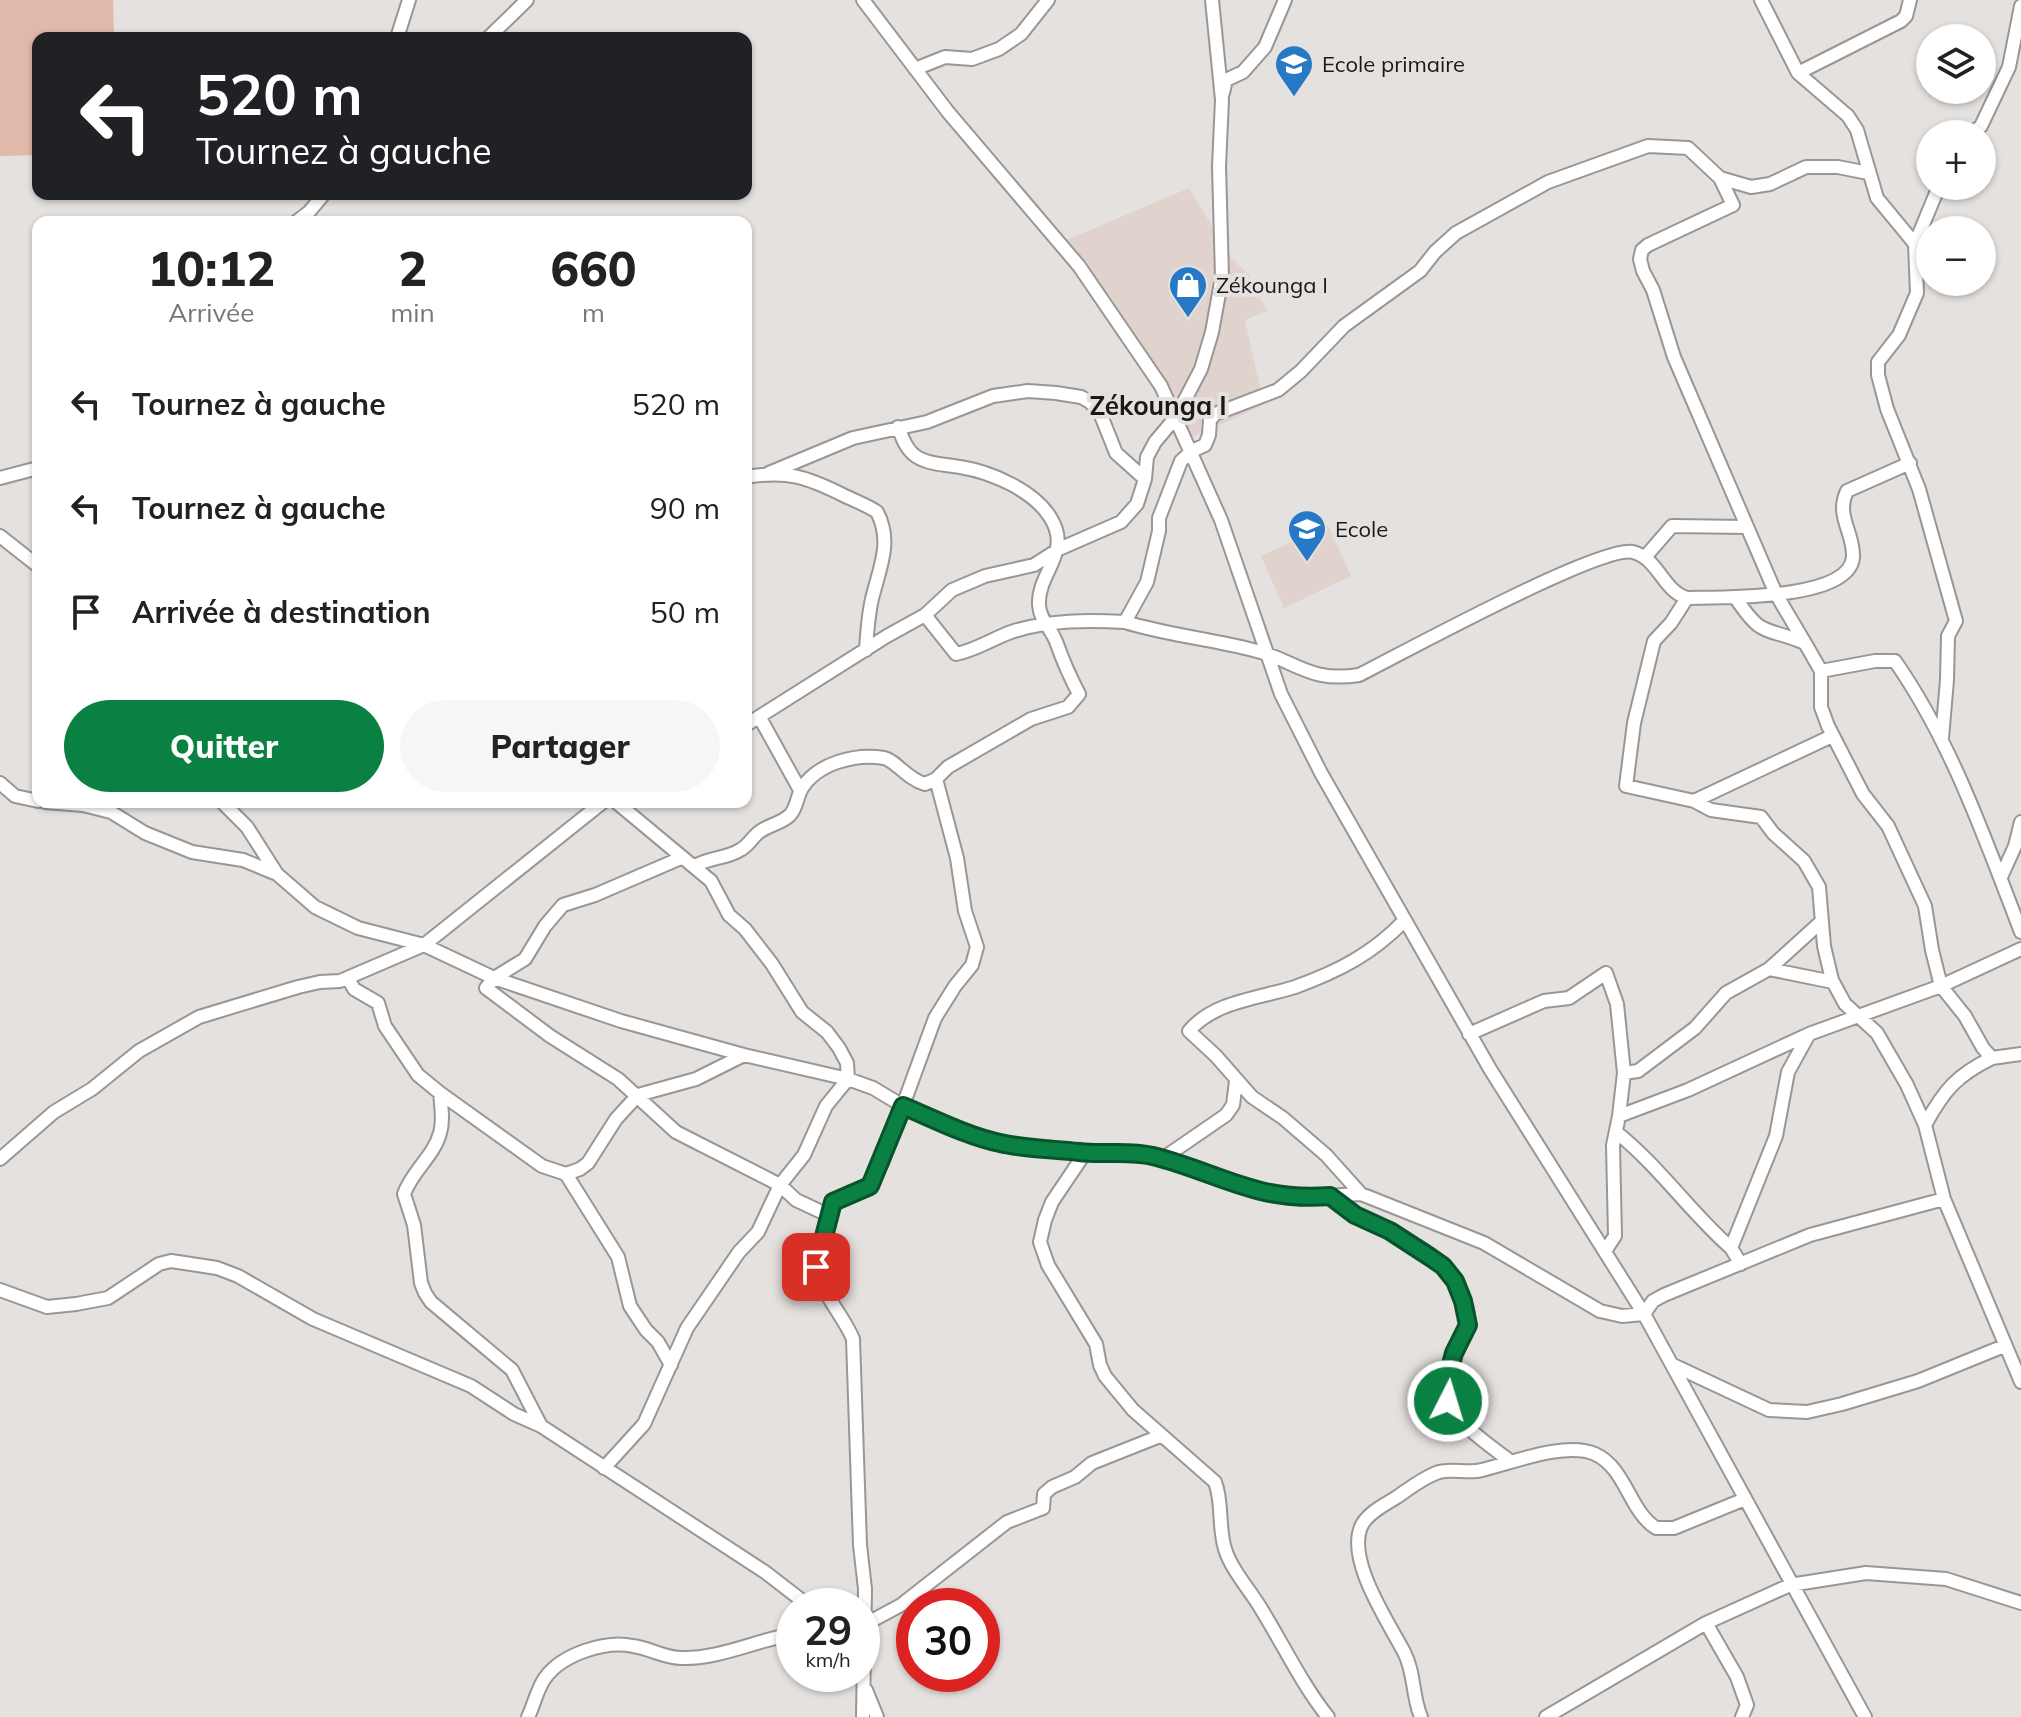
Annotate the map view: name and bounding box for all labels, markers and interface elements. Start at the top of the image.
map controls [1916,24,1996,296]
button: layers [1916,24,1996,104]
school or university icon: Ecole primaire [1273,43,1315,98]
place label: Ecole primaire [1322,50,1465,78]
text: 520 m [196,59,363,129]
icon: left [64,64,168,168]
button: + [1916,120,1996,200]
text: Tournez à gauche [196,128,492,173]
button: − [1916,216,1996,296]
text: 10:12 [147,238,275,298]
text: 2 [398,238,427,298]
text: 660 [550,238,637,298]
shop icon: Zékounga I [1167,264,1209,319]
place label: Zékounga I [1216,271,1328,299]
text: Arrivée [168,296,254,329]
text: min [391,296,435,329]
text: m [582,296,605,329]
icon: left [64,382,108,426]
text: Tournez à gauche [132,385,386,423]
text: 520 m [632,385,720,423]
district label: Zékounga I [1089,389,1227,422]
icon: left [64,486,108,530]
text: Tournez à gauche [132,489,386,527]
text: 90 m [650,489,720,527]
school or university icon: Ecole [1286,508,1328,563]
place label: Ecole [1335,515,1388,543]
icon: arrive [64,590,108,634]
text: Arrivée à destination [132,593,431,631]
text: 50 m [650,593,720,631]
button: Quitter [64,700,384,792]
button: Partager [400,700,720,792]
pin [782,1233,850,1301]
icon: arrive [794,1245,838,1289]
position arrow [1406,1359,1490,1443]
speed limit sign: 30 [896,1588,1000,1692]
text: 29 [804,1605,852,1655]
text: km/h [805,1647,851,1672]

